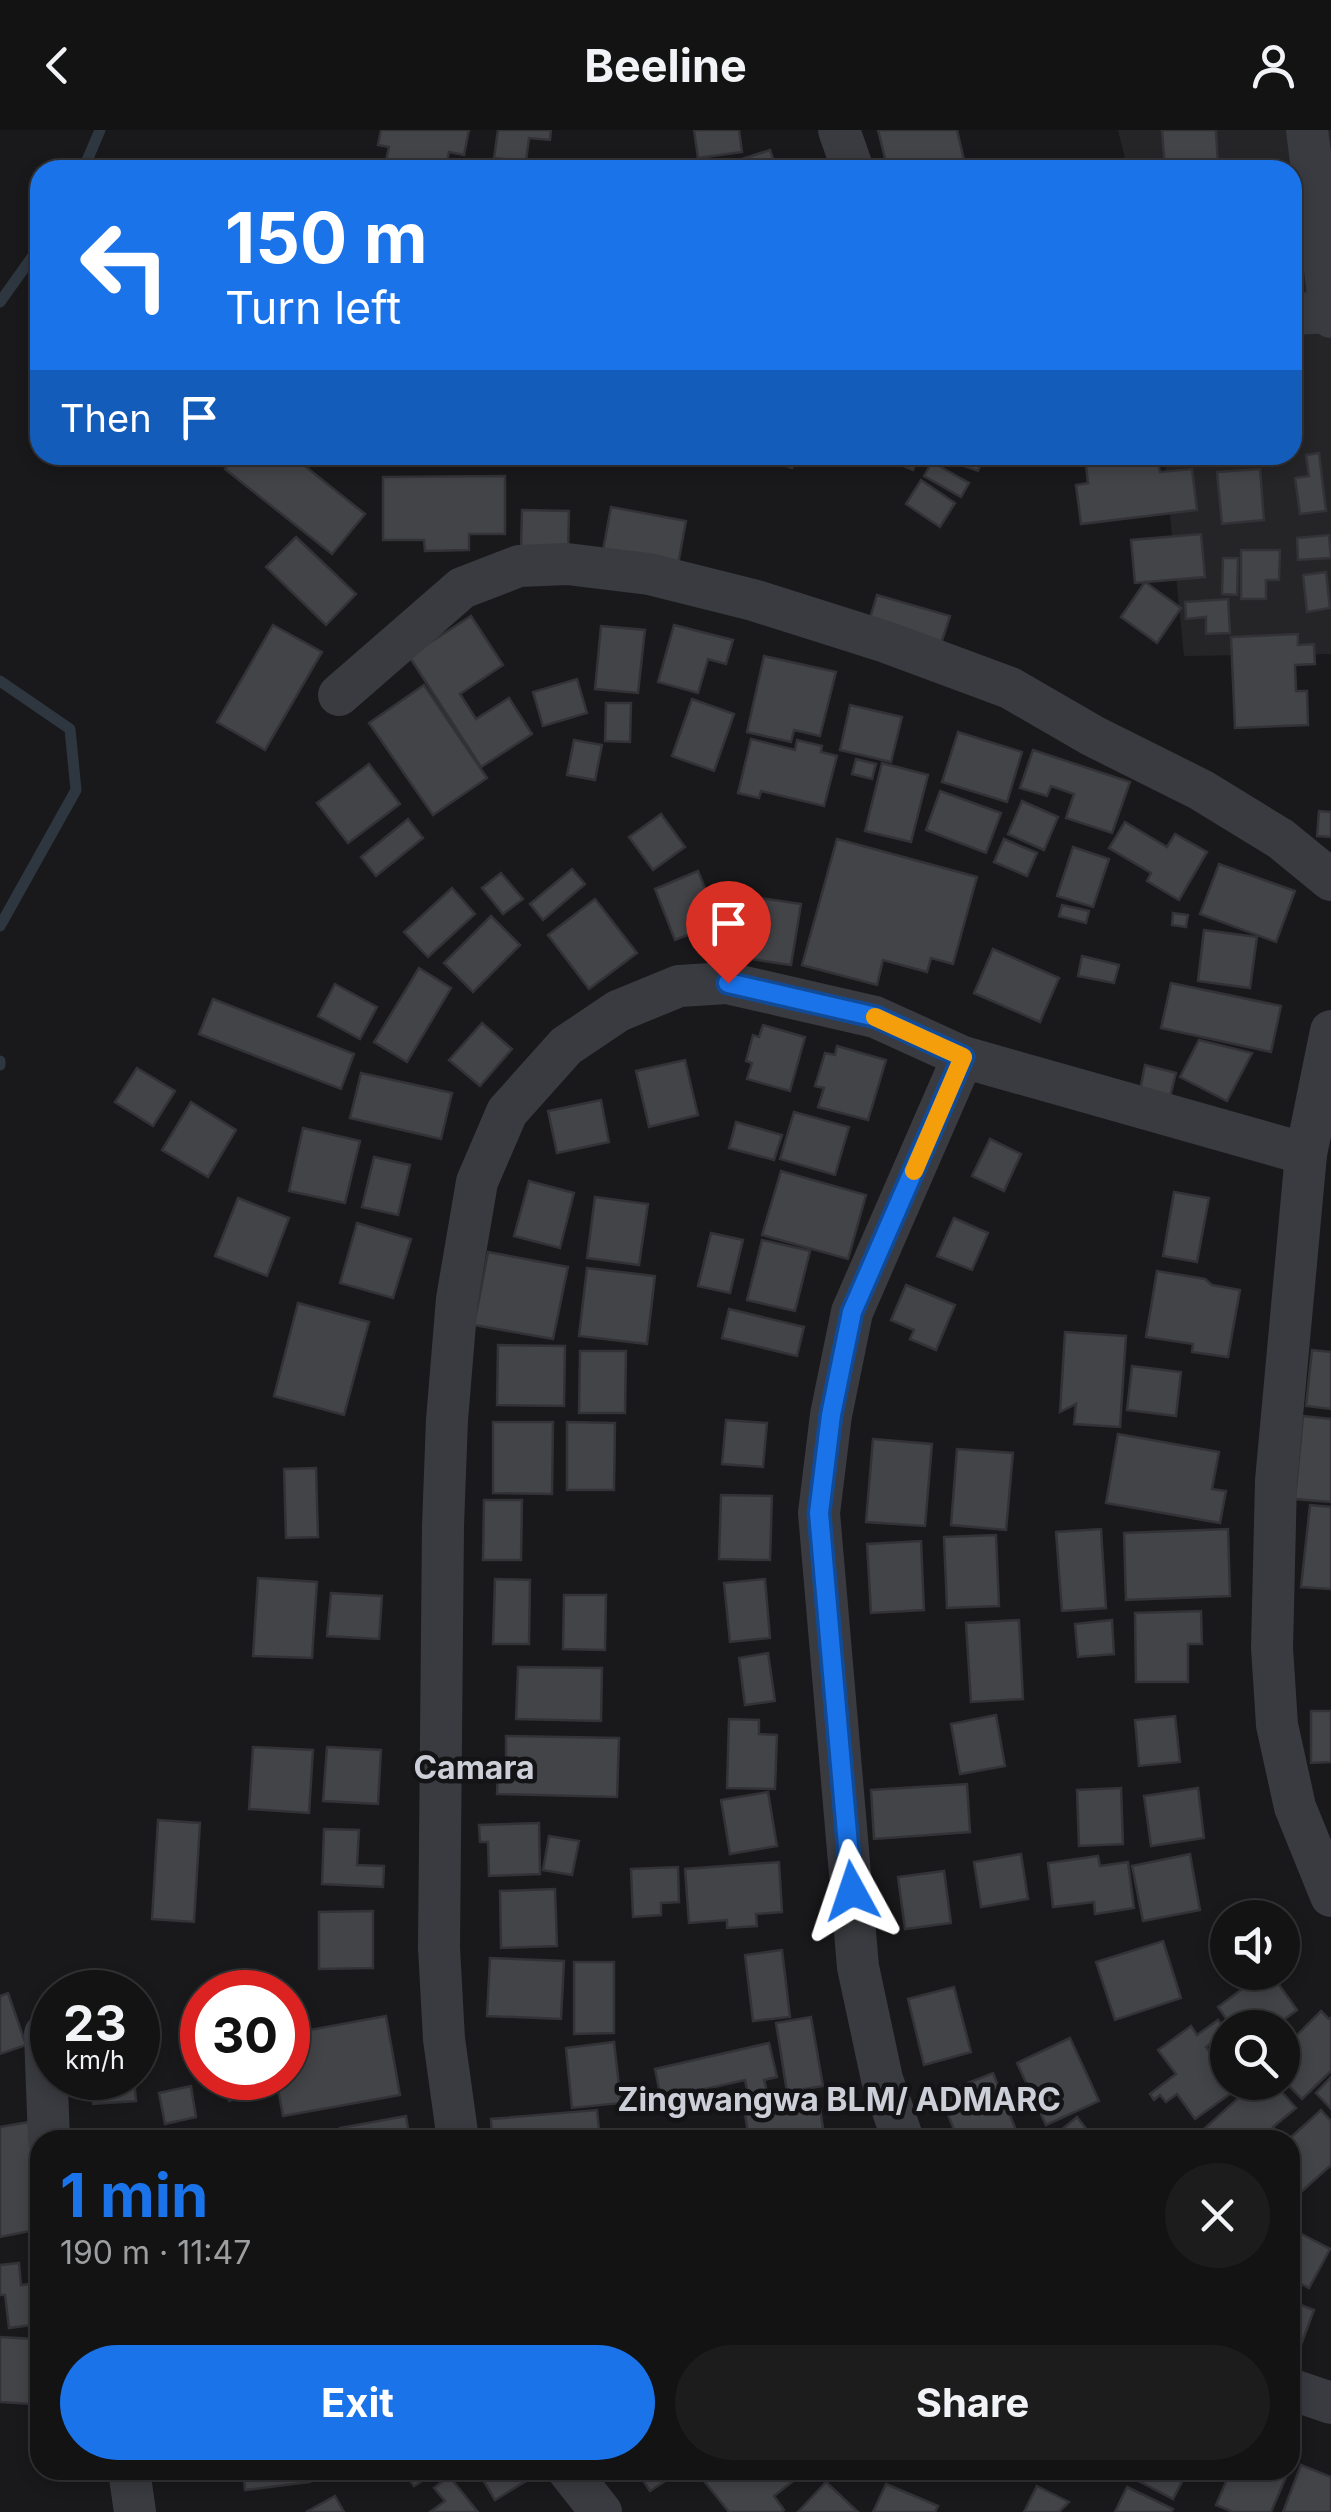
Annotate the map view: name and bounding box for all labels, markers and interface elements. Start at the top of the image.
icon: back [30,38,85,93]
text: Beeline [584,38,747,93]
icon: person [1246,38,1301,93]
text: 150 m [225,195,428,280]
icon: left [60,200,190,330]
text: Turn left [225,280,401,335]
icon: arrive [172,390,227,445]
text: Then [60,395,152,441]
pin [686,881,771,984]
icon: arrive [701,896,756,951]
district label: Camara [413,1748,535,1787]
position arrow [800,1839,904,1943]
map controls [1210,1900,1300,2100]
button: sound [1210,1900,1300,1990]
speed limit sign: 30 [180,1970,310,2100]
text: 23 [63,1993,127,2053]
button: search [1210,2010,1300,2100]
text: km/h [65,2045,125,2075]
district label: Zingwangwa BLM/ ADMARC [617,2080,1061,2119]
text: 1 min [60,2159,208,2231]
button: close [1165,2163,1270,2268]
text: 190 m · 11:47 [60,2233,251,2272]
button: Exit [60,2345,655,2460]
button: Share [675,2345,1270,2460]

